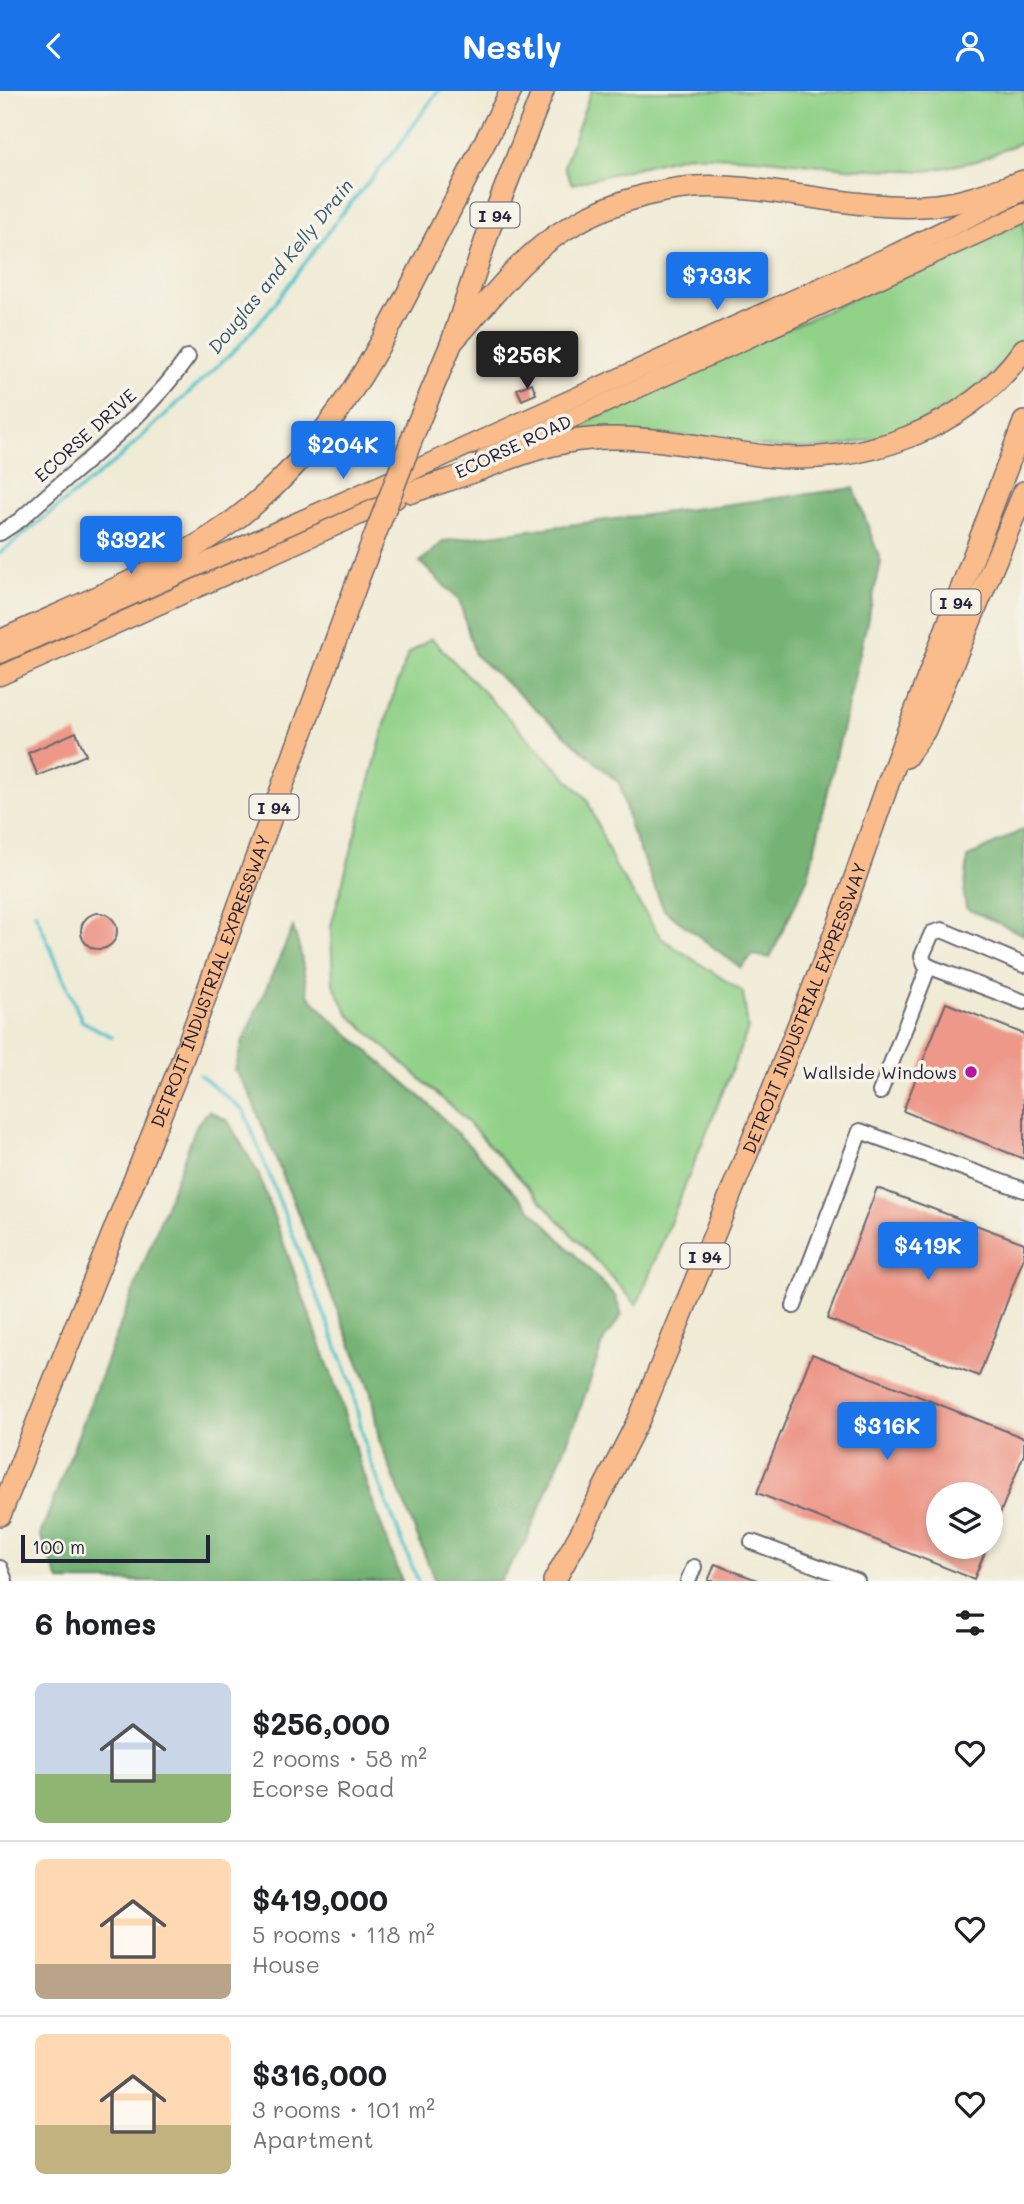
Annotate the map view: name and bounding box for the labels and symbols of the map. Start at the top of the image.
water label: Douglas and Kelly Drain [202,174,358,358]
road number: I 94 [470,203,520,227]
pin: $733K [668,253,766,312]
pin: $256K [478,331,576,391]
street label: ECORSE DRIVE [29,383,141,487]
street label: ECORSE ROAD [451,409,575,483]
pin: $204K [294,421,392,481]
pin: $392K [82,517,180,576]
road number: I 94 [932,589,981,615]
road number: I 94 [250,795,298,820]
street label: DETROIT INDUSTRIAL EXPRESSWAY [145,831,276,1131]
street label: DETROIT INDUSTRIAL EXPRESSWAY [736,859,871,1157]
place label: Wallside Windows [802,1060,957,1084]
marker: Wallside Windows [963,1064,979,1080]
pin: $419K [879,1223,977,1282]
road number: I 94 [680,1243,730,1268]
pin: $316K [838,1403,936,1462]
scale bar [21,1532,210,1564]

